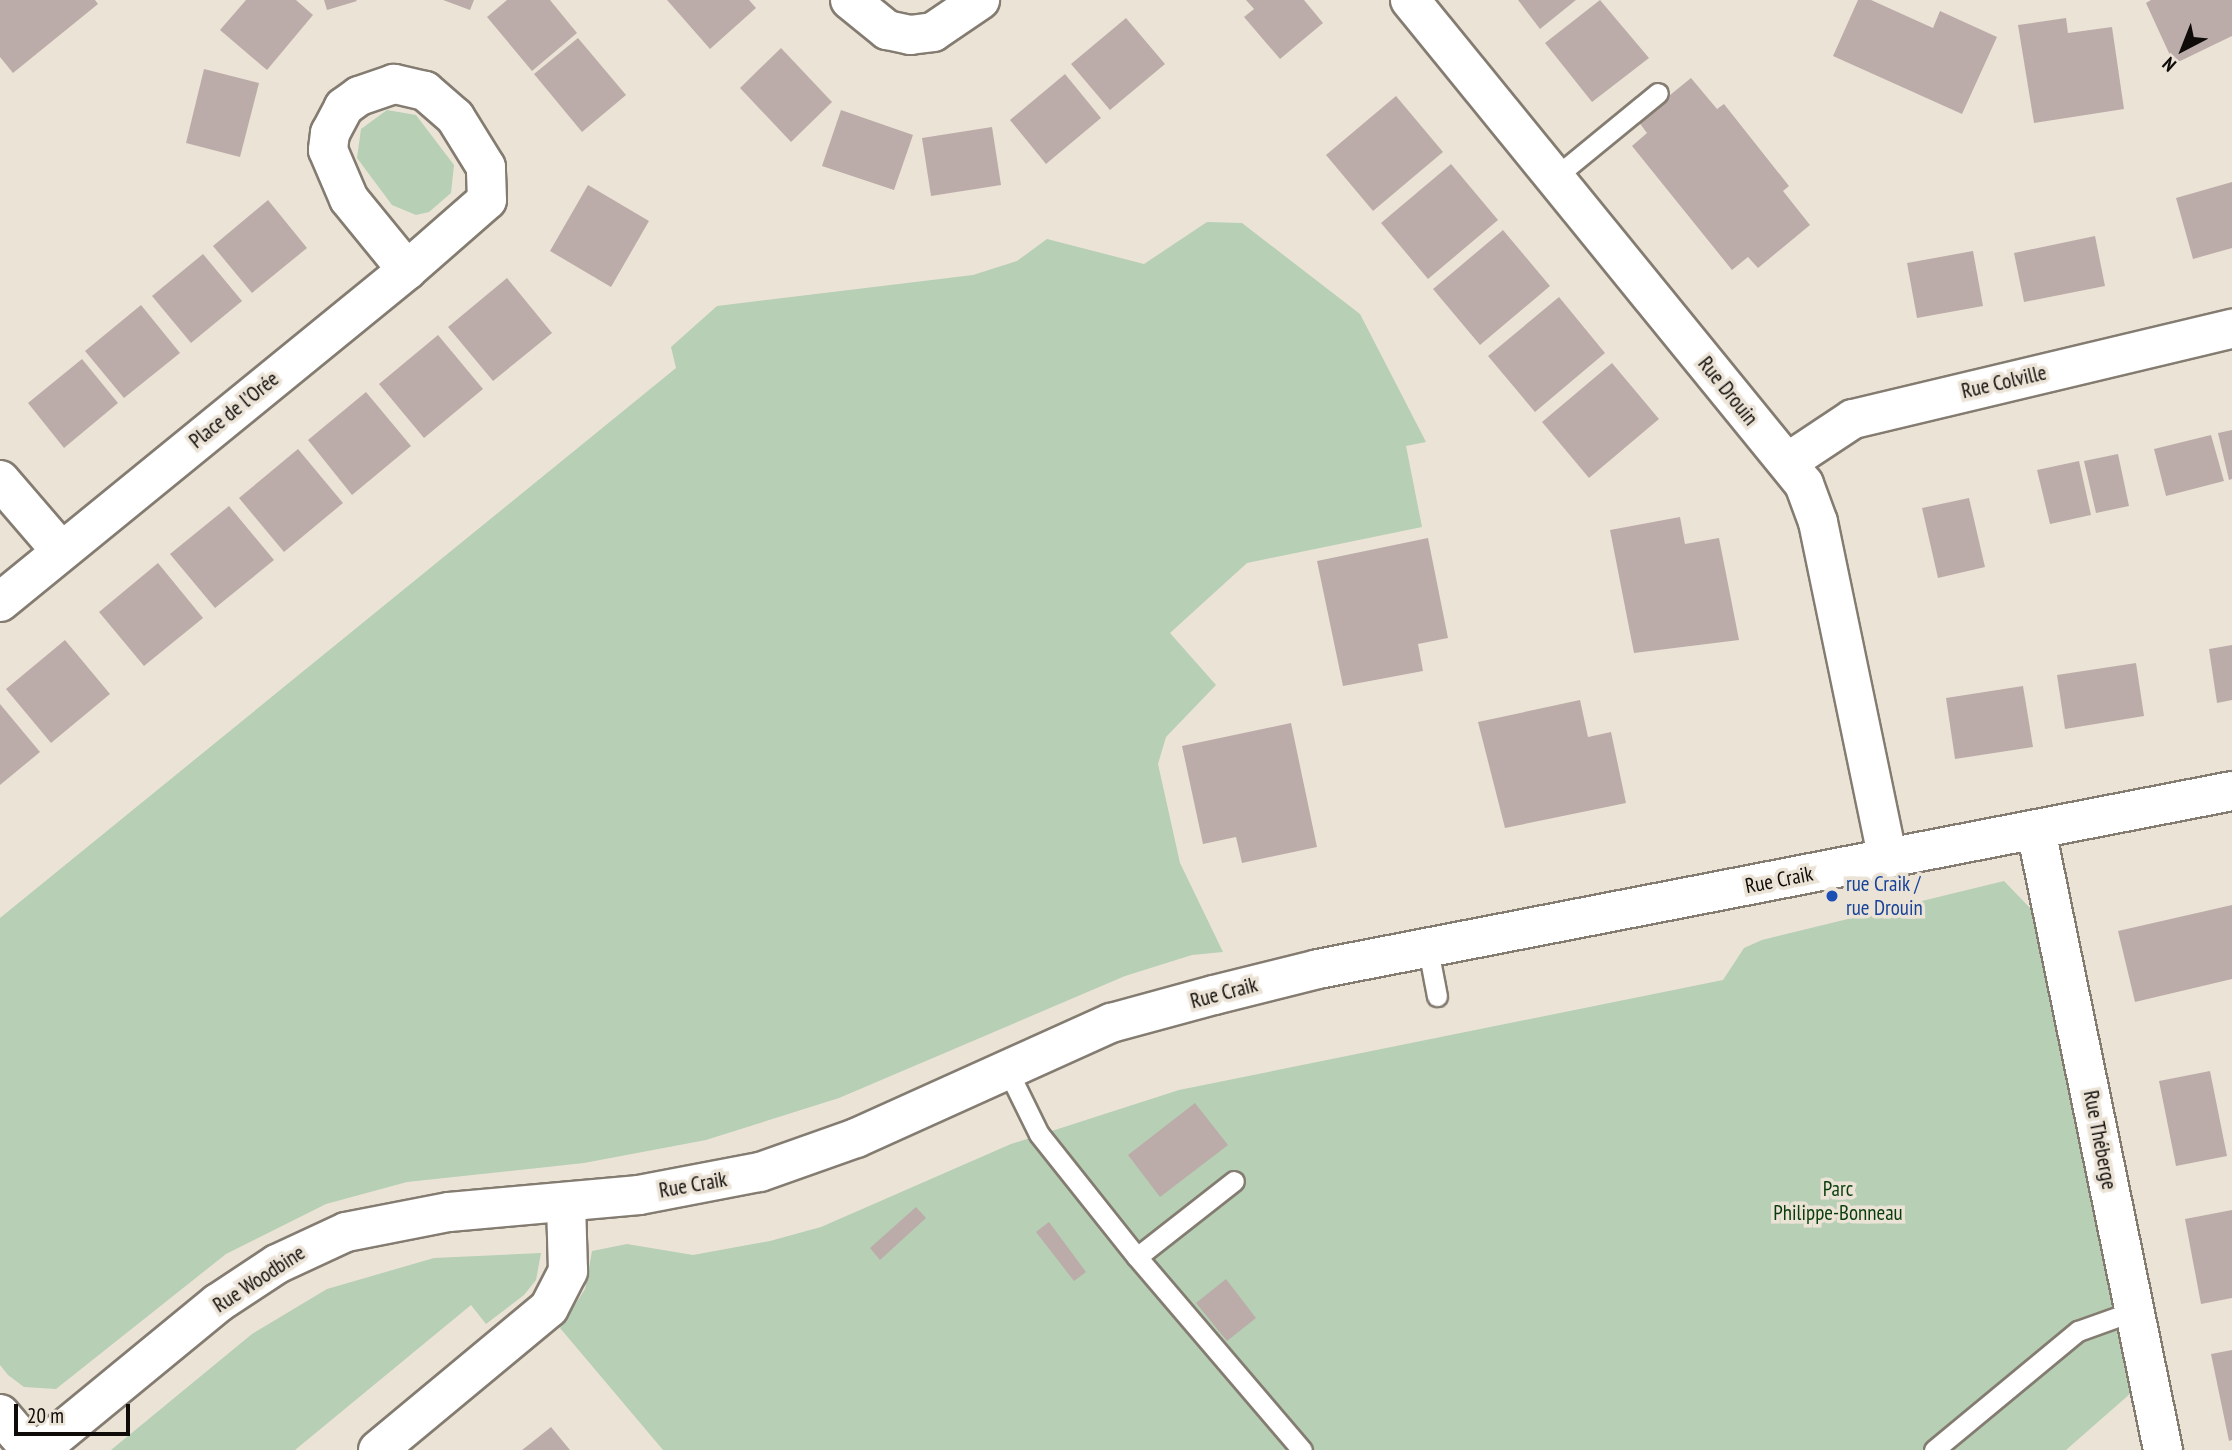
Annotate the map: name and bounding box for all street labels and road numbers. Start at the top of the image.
street label: Rue Drouin [1693,352,1763,430]
street label: Rue Colville [1959,360,2049,404]
street label: Place de l'Orée [184,366,284,454]
street label: Rue Craik [1743,861,1815,899]
street label: Rue Craik [1188,972,1260,1014]
street label: Rue Théberge [2078,1088,2122,1192]
street label: Rue Craik [657,1167,729,1203]
street label: Rue Woodbine [208,1240,310,1318]

